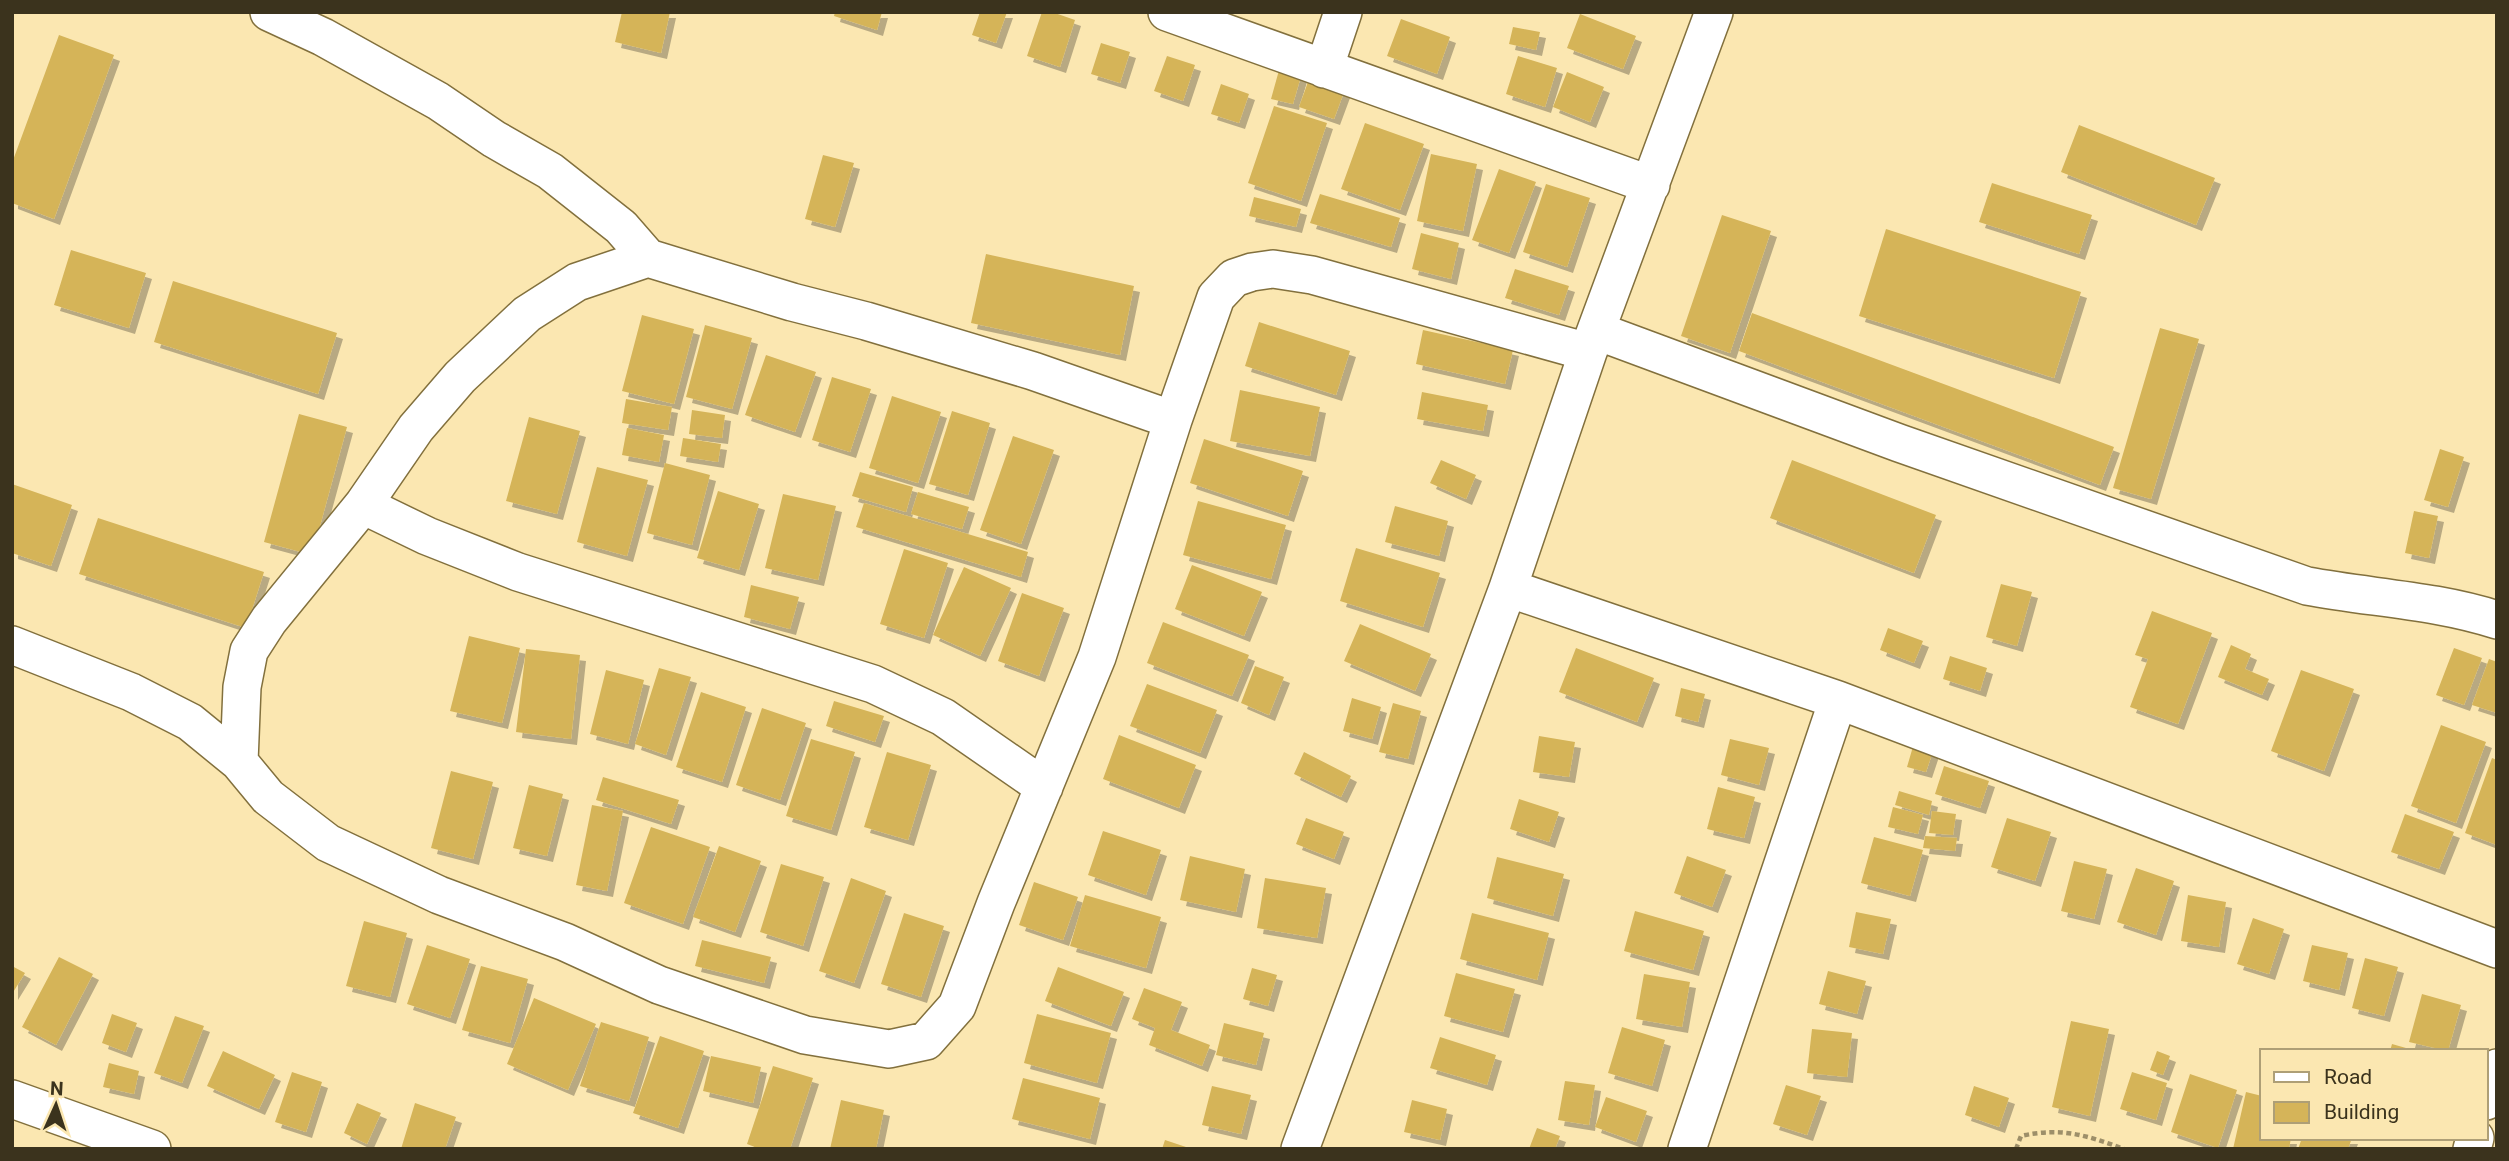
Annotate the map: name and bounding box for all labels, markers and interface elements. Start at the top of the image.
legend [2260,1049,2488,1140]
text: Road [2324,1065,2372,1089]
north arrow [21,1070,91,1140]
text: N [50,1077,64,1100]
text: Building [2324,1100,2399,1124]

